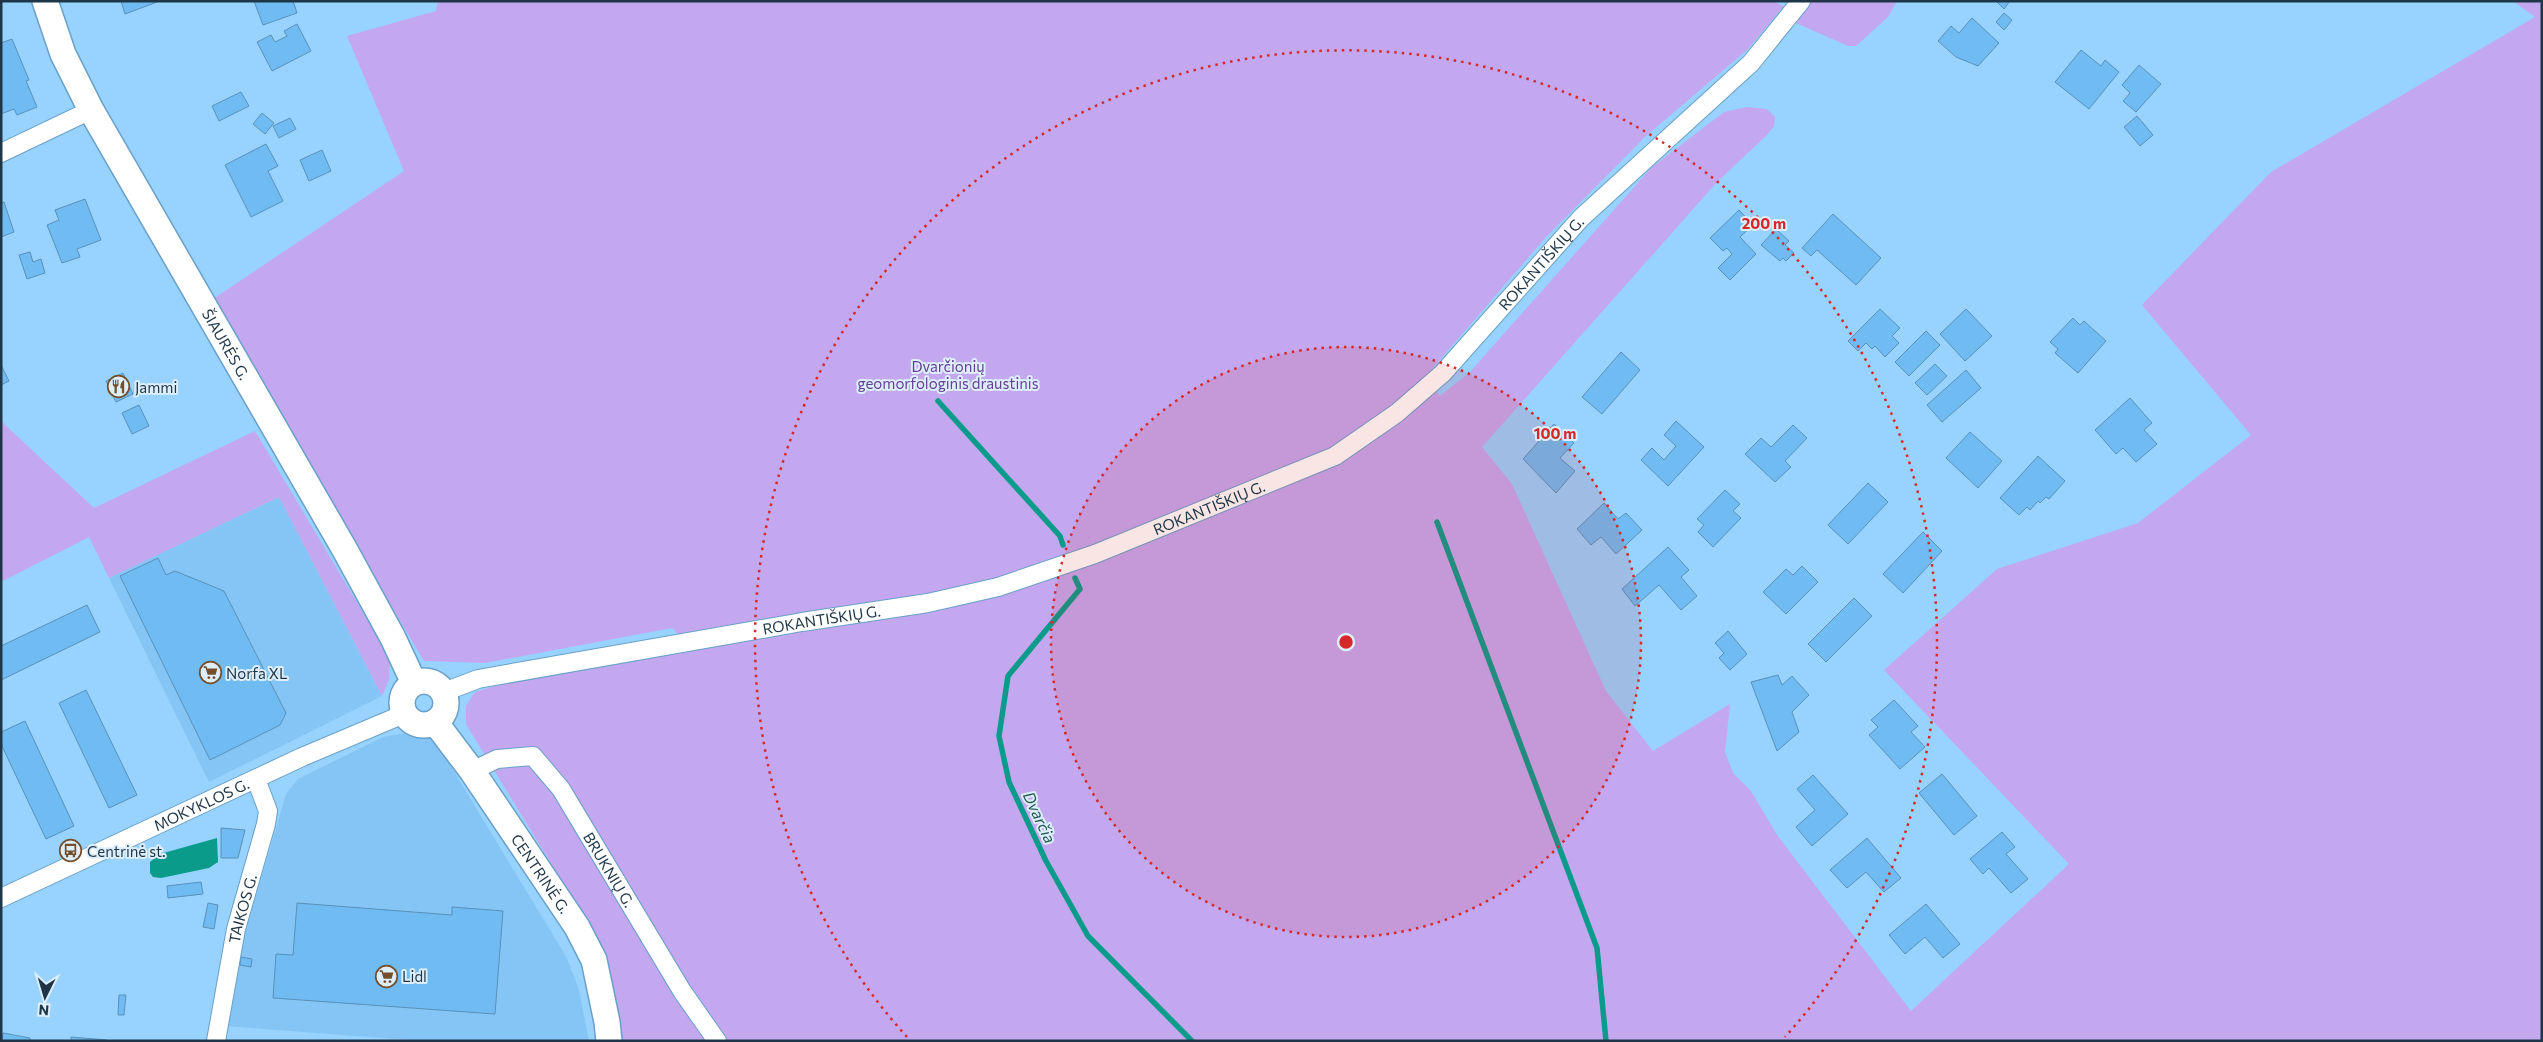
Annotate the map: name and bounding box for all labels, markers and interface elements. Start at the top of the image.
street label: ROKANTIŠKIŲ G. [1495,213,1587,313]
text: 200 m [1742,214,1786,232]
street label: ŠIAURĖS G. [199,305,254,383]
park label: Dvarčionių geomorfologinis draustinis [857,357,1039,392]
restaurant icon: Jammi [107,375,131,399]
place label: Jammi [135,378,177,396]
text: 100 m [1534,424,1576,442]
street label: ROKANTIŠKIŲ G. [1150,477,1267,538]
street label: ROKANTIŠKIŲ G. [761,601,882,638]
centre of rings [1337,633,1355,651]
supermarket icon: Norfa XL [198,661,222,685]
place label: Norfa XL [226,664,288,682]
street label: MOKYKLOS G. [151,774,252,834]
water label: Dvarčia [1020,788,1060,846]
street label: BRUKNIŲ G. [580,829,639,910]
street label: CENTRINĖ G. [508,830,574,917]
bus stop icon: Centrinė st. [59,839,83,863]
place label: Centrinė st. [87,842,166,860]
street label: TAIKOS G. [225,872,260,945]
supermarket icon: Lidl [374,964,398,988]
place label: Lidl [402,967,427,985]
north arrow [20,972,70,1022]
text: N [38,1002,50,1019]

